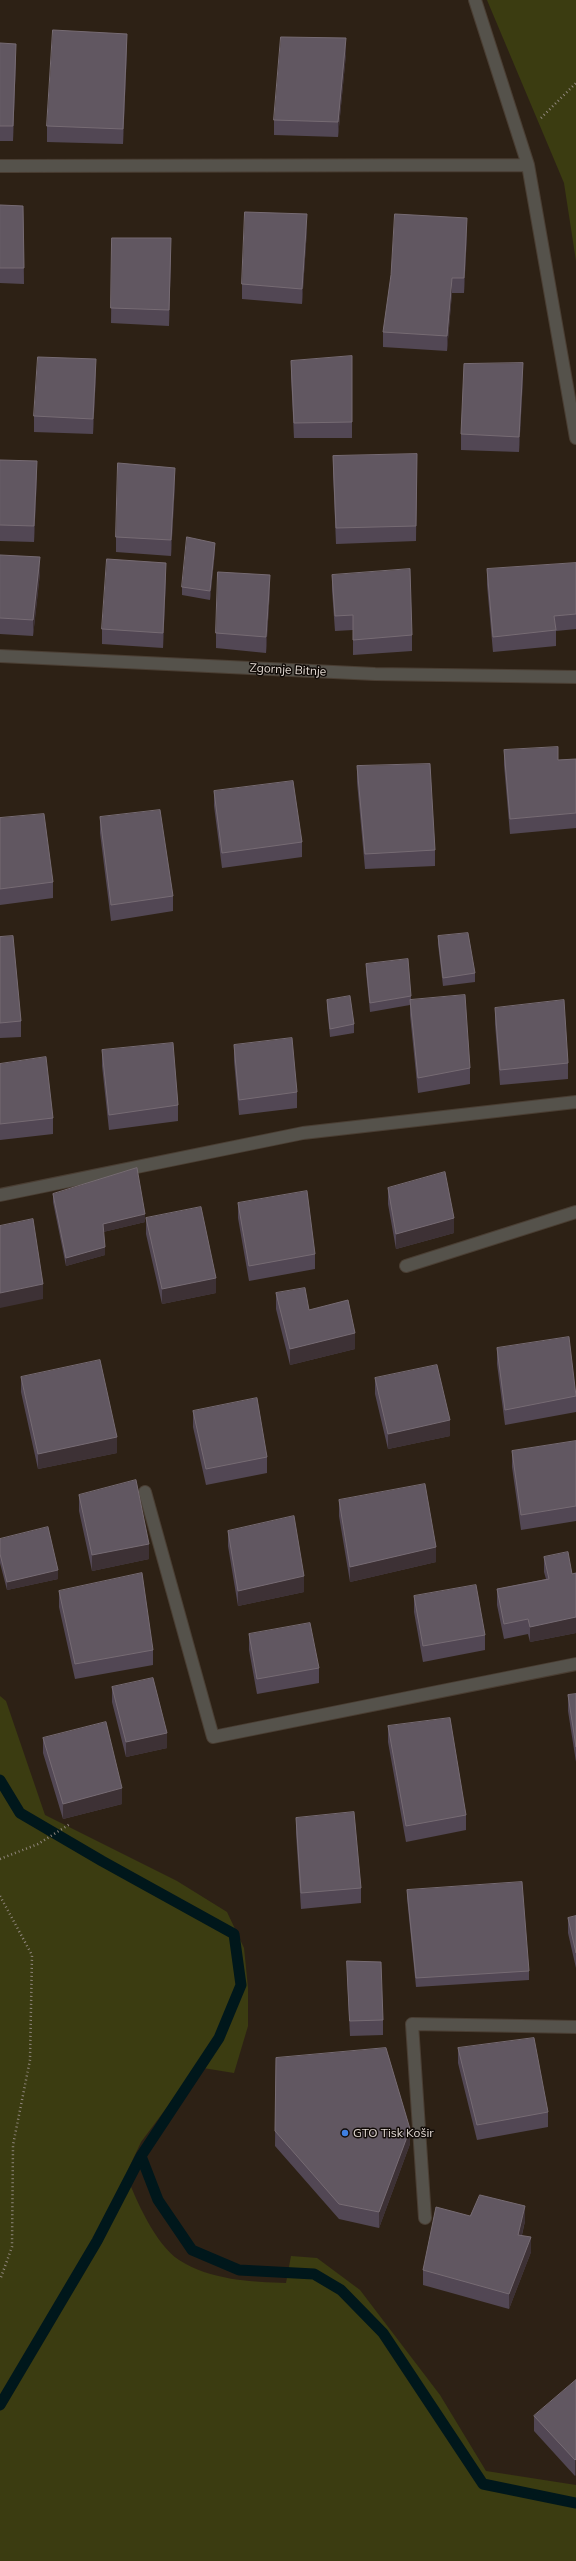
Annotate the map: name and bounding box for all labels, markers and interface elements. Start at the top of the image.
street label: Zgornje Bitnje [249,661,327,679]
place label: GTO Tisk Košir [353,2126,434,2140]
marker: GTO Tisk Košir [340,2128,350,2138]

